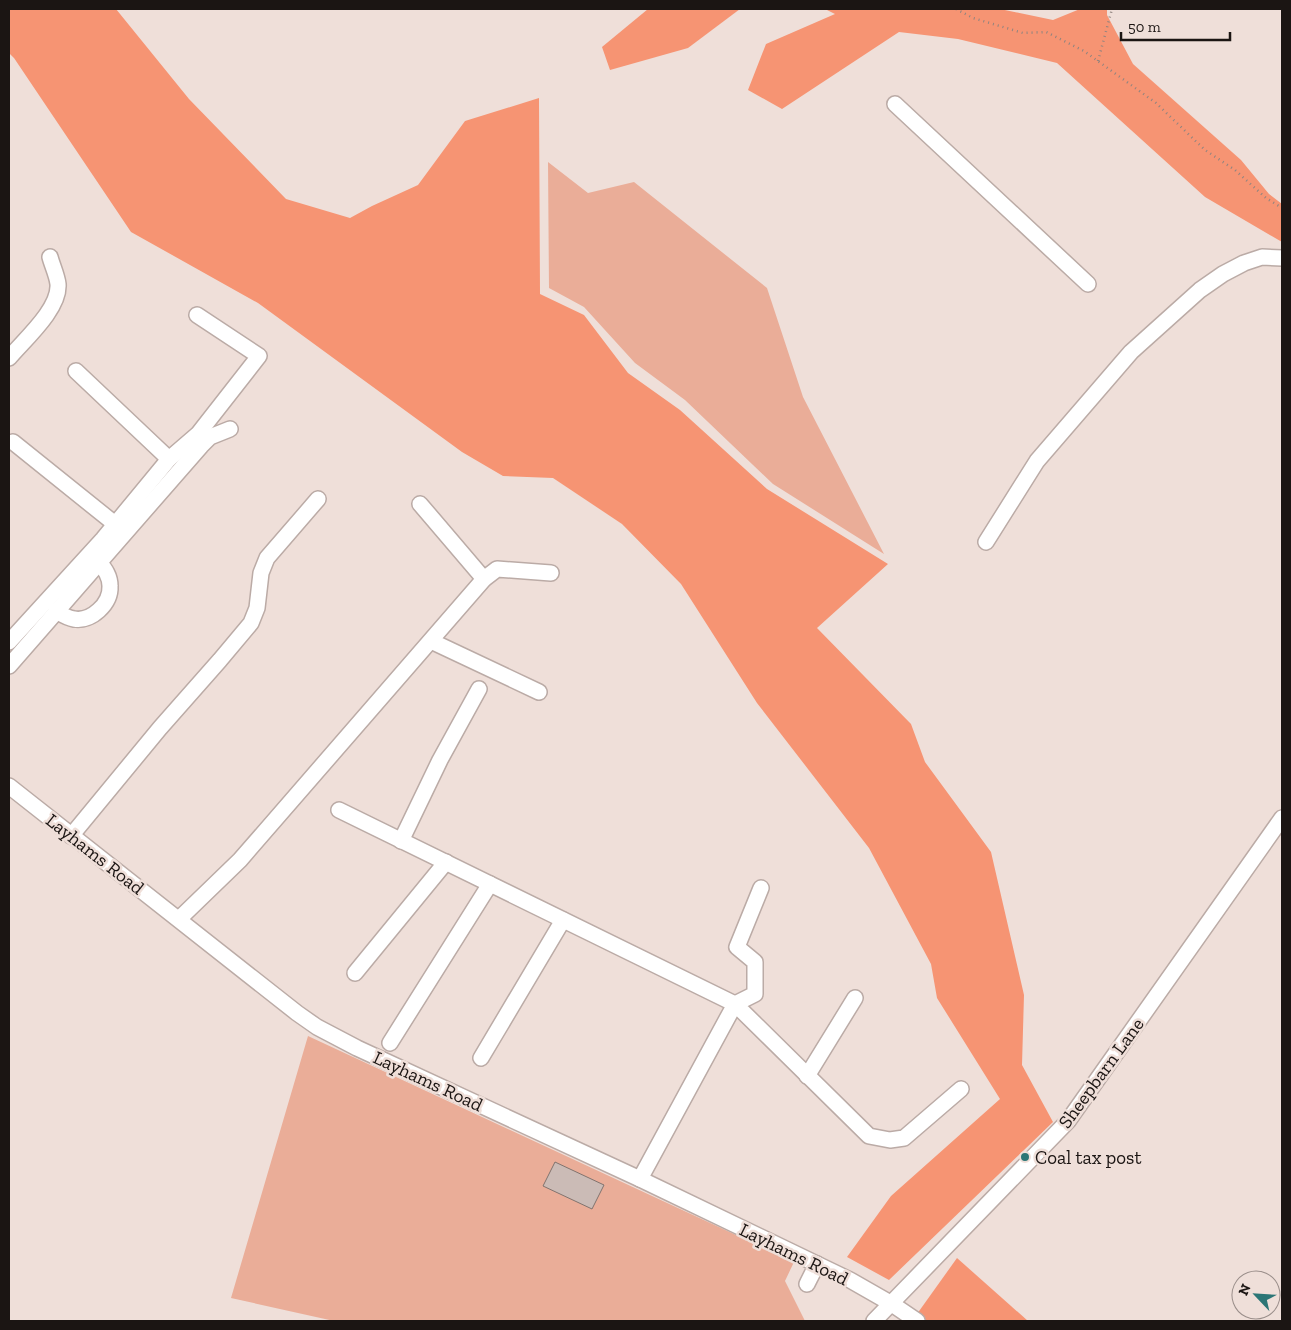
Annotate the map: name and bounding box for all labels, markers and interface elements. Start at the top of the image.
scale bar [1121,10,1230,42]
text: 50 m [1128,18,1161,36]
street label: Layhams Road [41,809,149,900]
street label: Sheepbarn Lane [1053,1013,1149,1133]
street label: Layhams Road [370,1046,487,1117]
place label: Coal tax post [1035,1146,1141,1169]
marker: Coal tax post [1019,1151,1031,1163]
street label: Layhams Road [736,1218,853,1291]
north arrow [1231,1270,1281,1320]
text: N [1235,1281,1255,1298]

